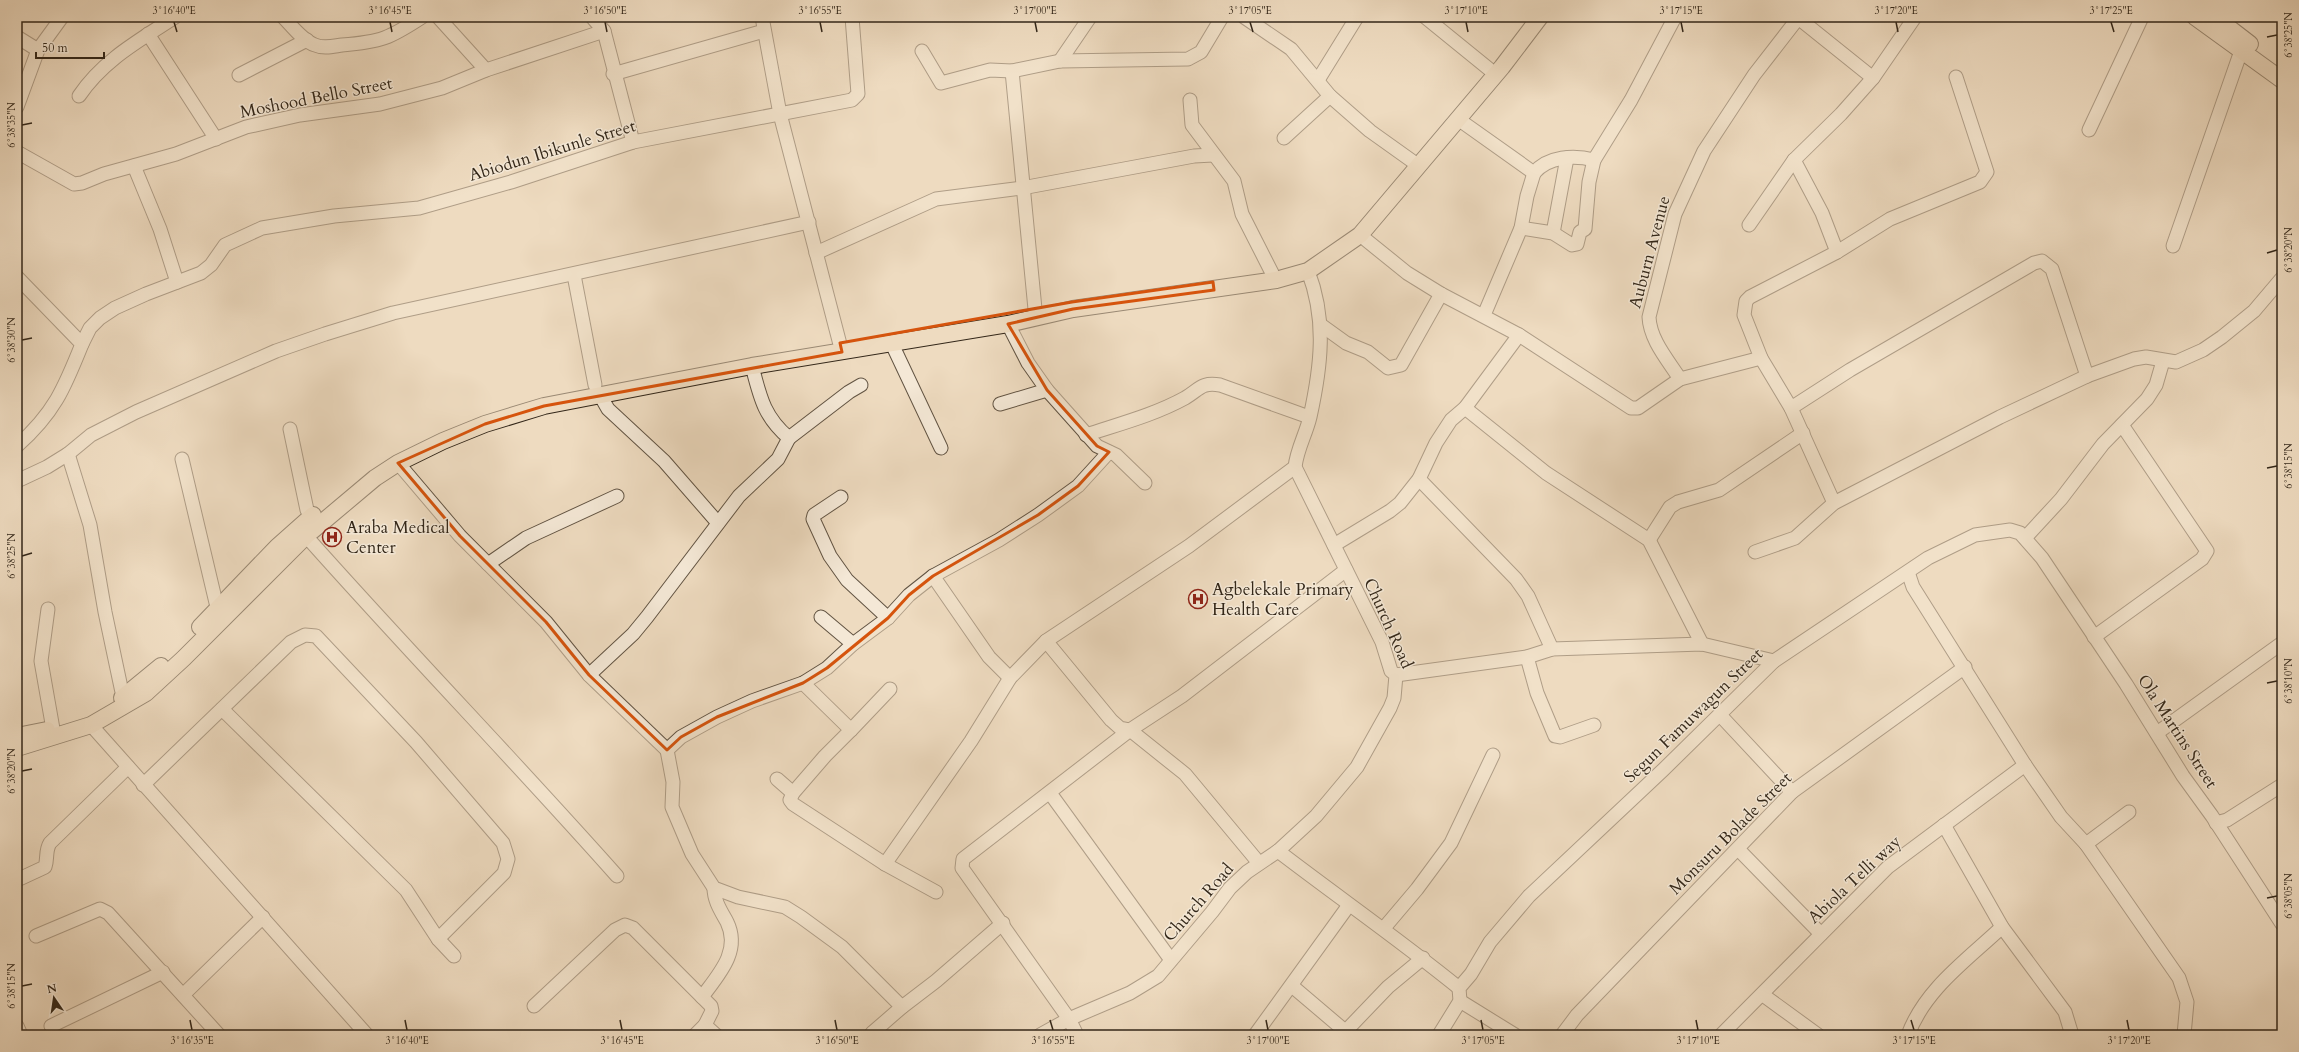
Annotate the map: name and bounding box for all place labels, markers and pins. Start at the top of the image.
place label: Araba Medical Center [346,516,450,559]
hospital icon: Araba Medical Center [321,526,343,548]
place label: Agbelekale Primary Health Care [1212,578,1354,621]
hospital icon: Agbelekale Primary Health Care [1187,588,1209,610]

